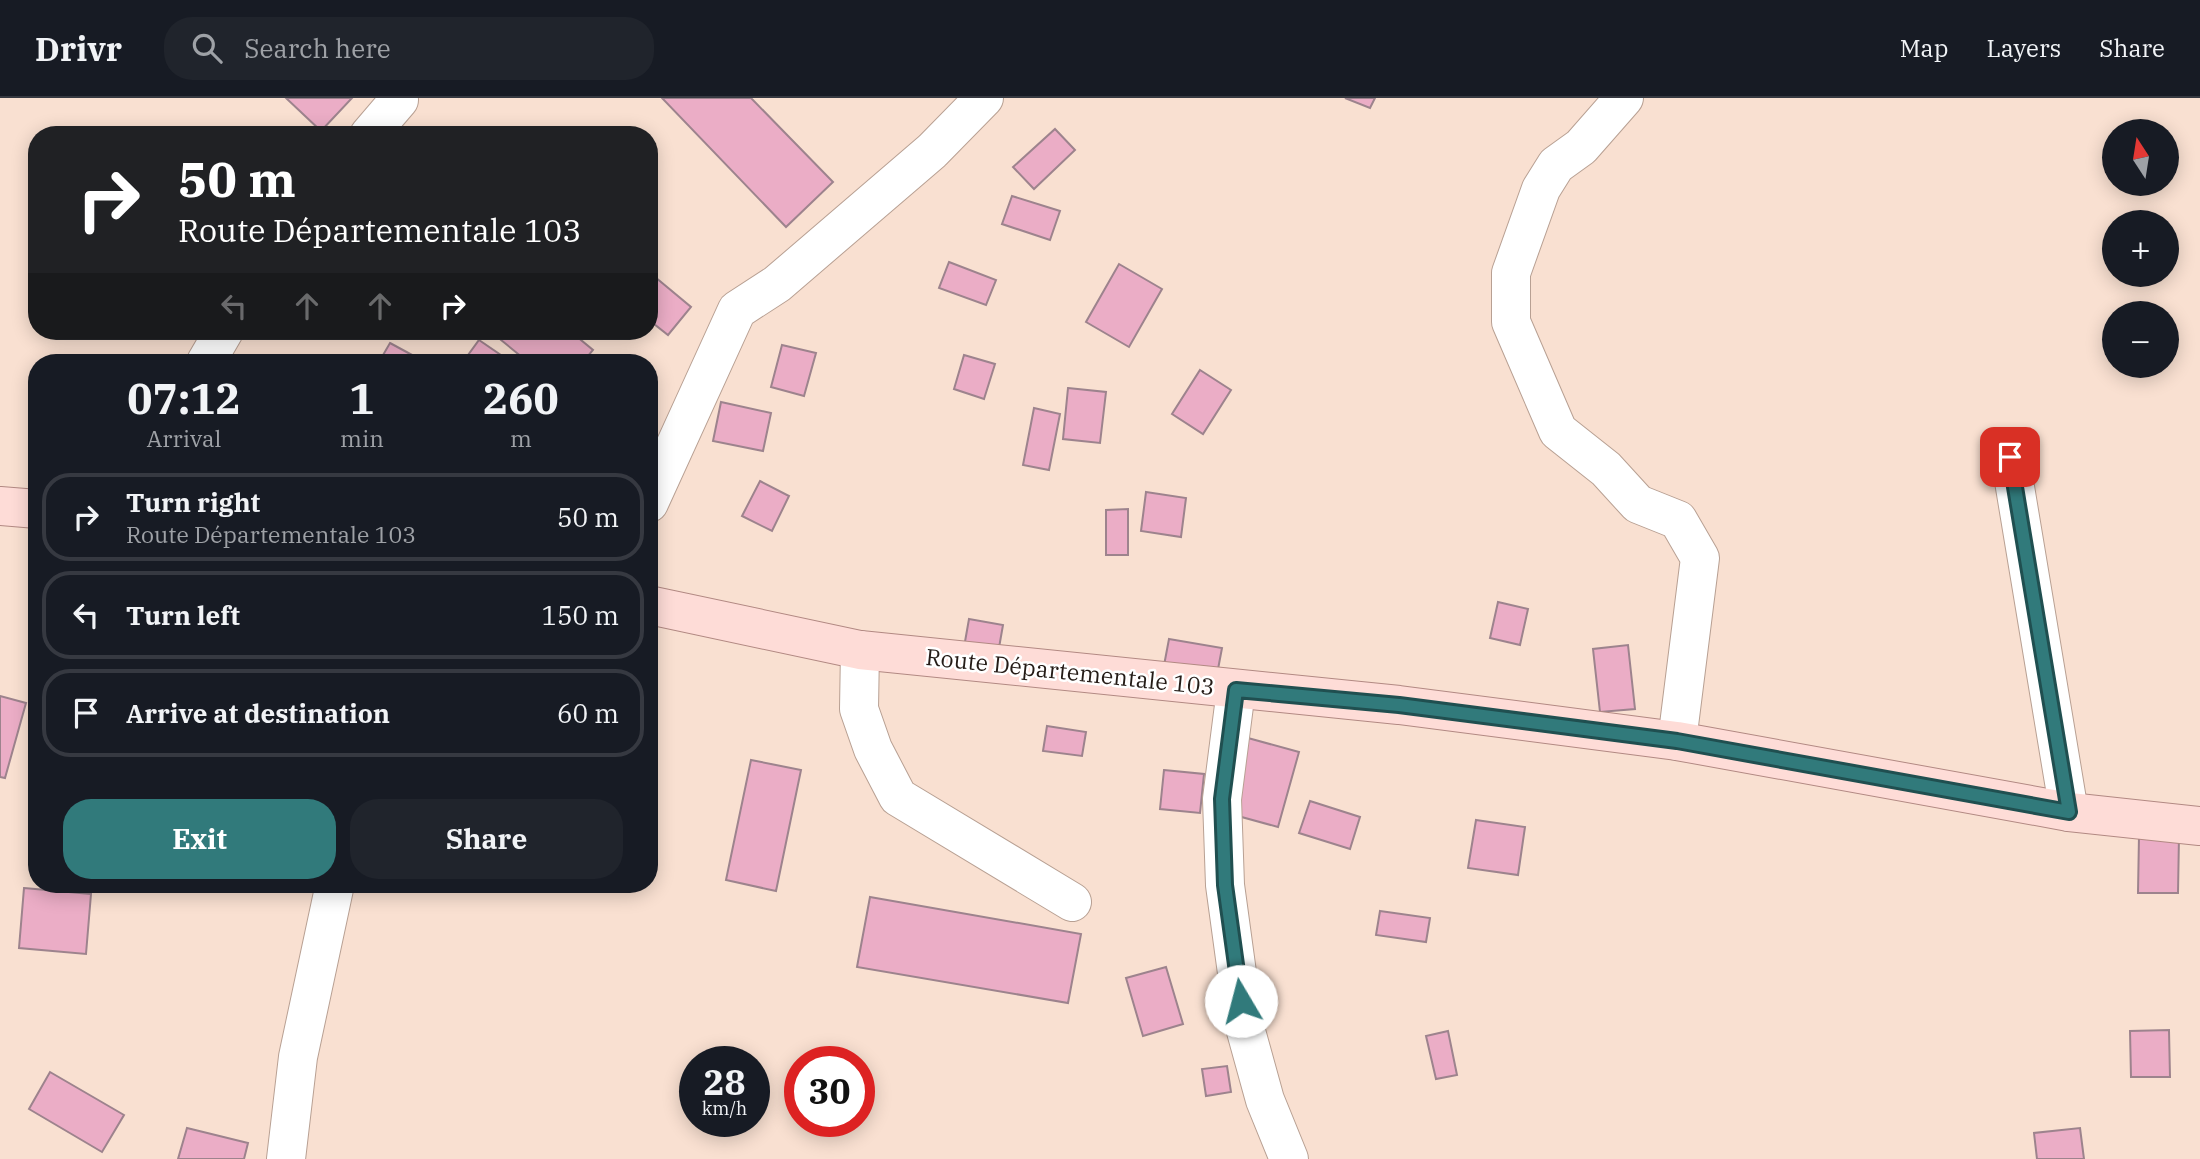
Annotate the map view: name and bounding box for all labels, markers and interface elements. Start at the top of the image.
search box [164,17,654,80]
text: Drivr [35,27,122,70]
icon: search [188,29,226,67]
text: Search here [244,31,391,65]
text: Map [1900,32,1948,64]
text: Layers [1986,32,2061,64]
text: Share [2099,32,2165,64]
north arrow [2102,119,2179,196]
map controls [2102,119,2179,378]
text: 50 m [178,147,296,210]
icon: right [63,154,154,245]
text: Route Départementale 103 [178,209,582,251]
button: + [2102,210,2179,287]
icon: left [215,287,253,325]
icon: ahead [288,287,326,325]
icon: ahead [361,287,399,325]
icon: right [434,287,472,325]
button: − [2102,301,2179,378]
text: 07:12 [127,371,241,426]
text: 1 [349,371,375,426]
text: 260 [483,371,559,426]
text: Arrival [147,423,221,453]
text: min [340,423,384,453]
text: m [510,423,532,453]
pin [1980,427,2040,487]
icon: arrive [1991,438,2029,476]
text: Turn right [126,485,260,519]
icon: right [67,498,105,536]
text: 50 m [557,500,619,534]
text: Route Départementale 103 [126,519,416,549]
icon: left [67,596,105,634]
text: Turn left [126,598,240,632]
text: 150 m [541,598,619,632]
street label: Route Départementale 103 [924,641,1216,701]
icon: arrive [67,694,105,732]
text: Arrive at destination [126,696,390,730]
text: 60 m [557,696,619,730]
button: Exit [63,799,336,879]
button: Share [350,799,623,879]
position arrow [1204,964,1278,1038]
speed limit sign: 30 [784,1046,875,1137]
text: 28 [703,1059,746,1105]
text: km/h [702,1097,747,1120]

